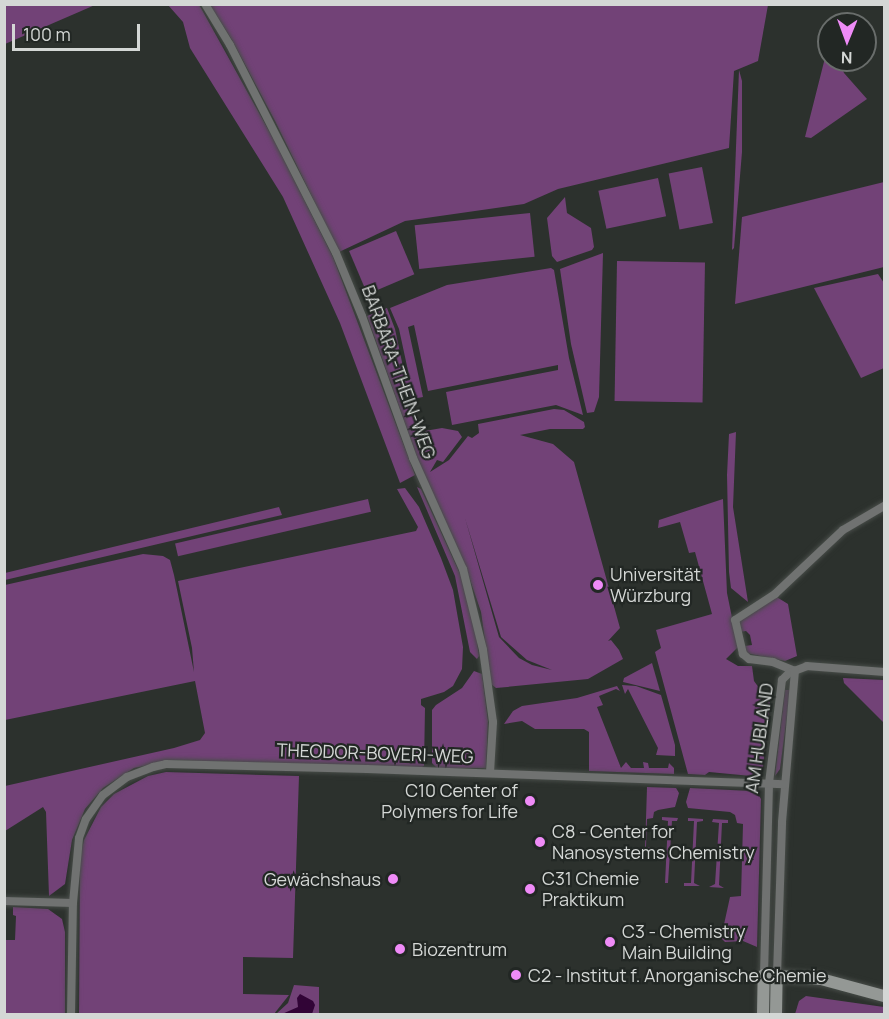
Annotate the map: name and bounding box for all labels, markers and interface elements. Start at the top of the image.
scale bar [15,12,142,50]
north arrow [817,12,877,72]
text: 100 m [23,22,71,46]
text: N [841,47,853,69]
street label: BARBARA-THEIN-WEG [358,282,440,462]
place label: Universität Würzburg [610,564,701,606]
marker: Universität Würzburg [591,578,605,592]
street label: AM HUBLAND [741,681,777,795]
street label: THEODOR-BOVERI-WEG [276,739,474,767]
place label: C10 Center of Polymers for Life [381,780,518,822]
marker: C10 Center of Polymers for Life [523,794,537,808]
place label: C8 - Center for Nanosystems Chemistry [552,821,755,864]
marker: C8 - Center for Nanosystems Chemistry [533,835,547,849]
place label: Gewächshaus [264,868,381,890]
place label: C31 Chemie Praktikum [542,868,639,910]
marker: Gewächshaus [386,872,400,886]
marker: C31 Chemie Praktikum [523,882,537,896]
place label: C3 - Chemistry Main Building [622,921,745,964]
marker: C3 - Chemistry Main Building [603,935,617,949]
place label: Biozentrum [412,938,507,960]
marker: Biozentrum [393,942,407,956]
place label: C2 - Institut f. Anorganische Chemie [528,964,826,986]
marker: C2 - Institut f. Anorganische Chemie [509,968,523,982]

